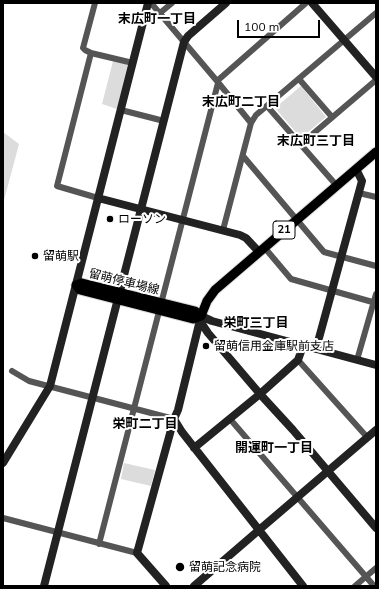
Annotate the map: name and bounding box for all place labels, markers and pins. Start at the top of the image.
place label: ローソン [118,212,166,226]
marker: ローソン [105,214,115,224]
place label: 留萌駅 [43,249,79,263]
marker: 留萌駅 [30,251,40,261]
place label: 留萌信用金庫駅前支店 [214,339,334,353]
marker: 留萌信用金庫駅前支店 [201,341,211,351]
place label: 留萌記念病院 [189,560,261,574]
marker: 留萌記念病院 [174,561,186,573]

